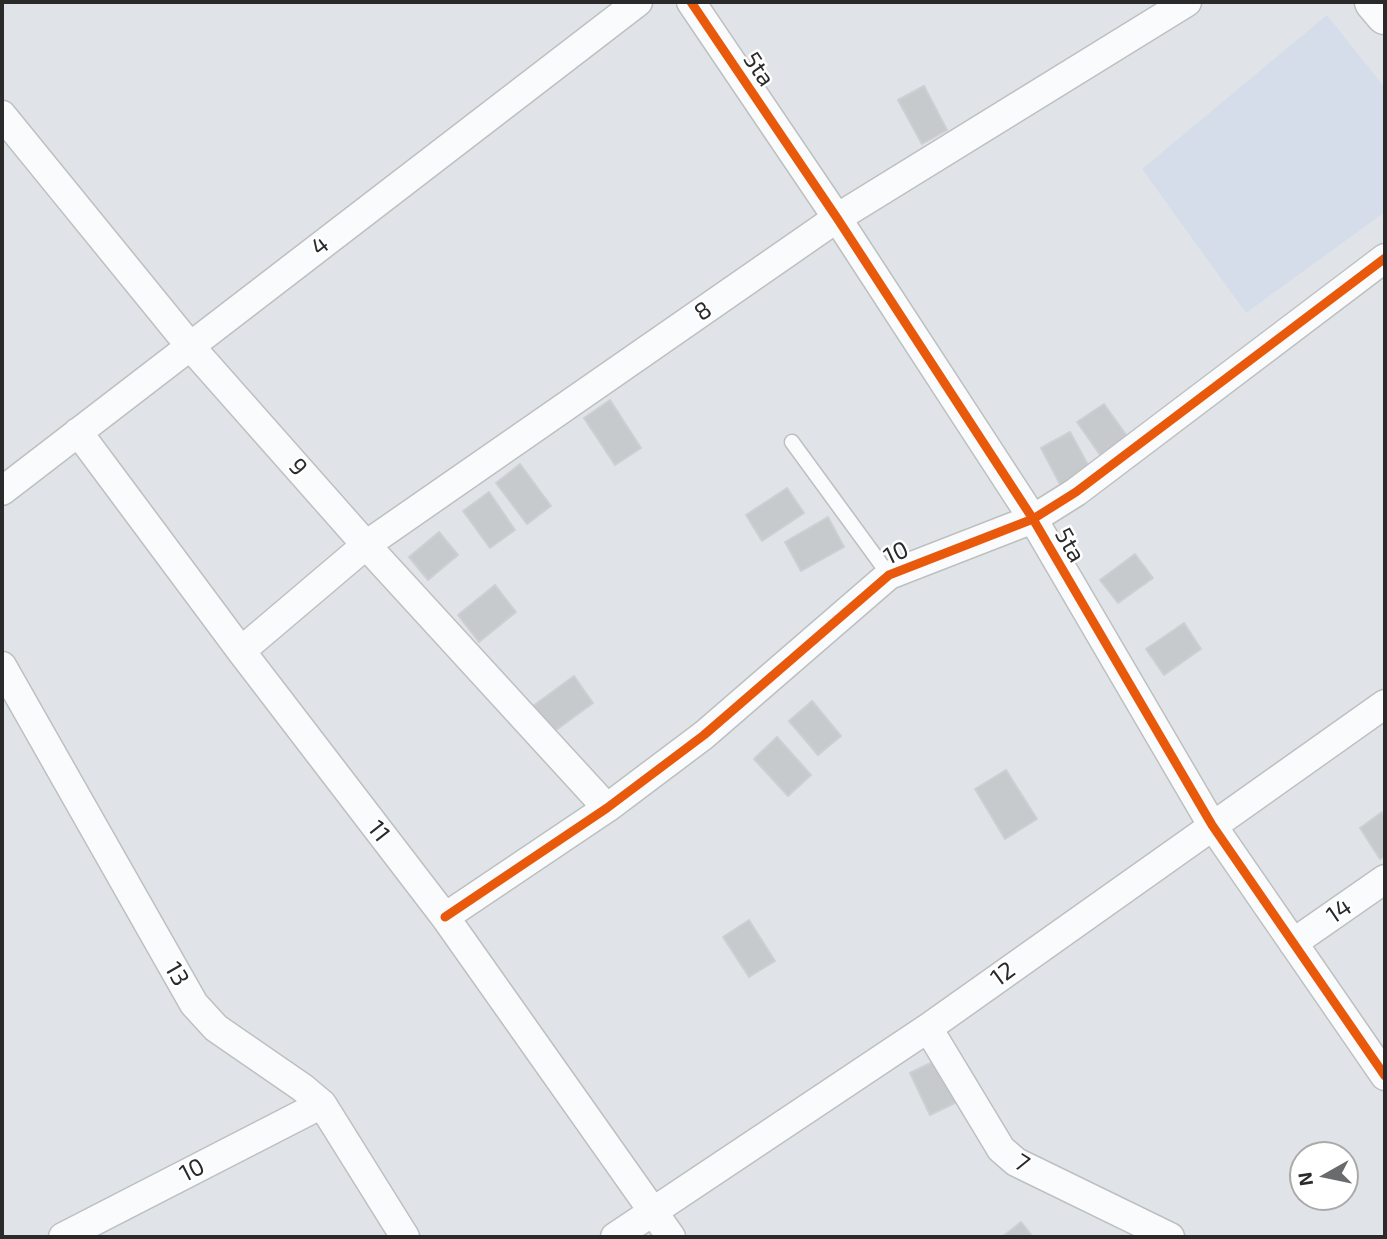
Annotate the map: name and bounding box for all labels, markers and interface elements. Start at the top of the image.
street label: 5ta [737,46,781,92]
street label: 4 [305,230,335,262]
street label: 8 [689,295,717,327]
street label: 9 [283,452,313,482]
street label: 5ta [1049,523,1091,567]
street label: 10 [879,535,913,571]
street label: 11 [362,815,396,847]
street label: 14 [1321,892,1357,930]
street label: 12 [985,956,1021,992]
street label: 13 [159,957,195,991]
north arrow [1289,1141,1359,1211]
street label: 7 [1009,1148,1035,1178]
street label: 10 [175,1152,209,1188]
text: N [1292,1170,1317,1188]

